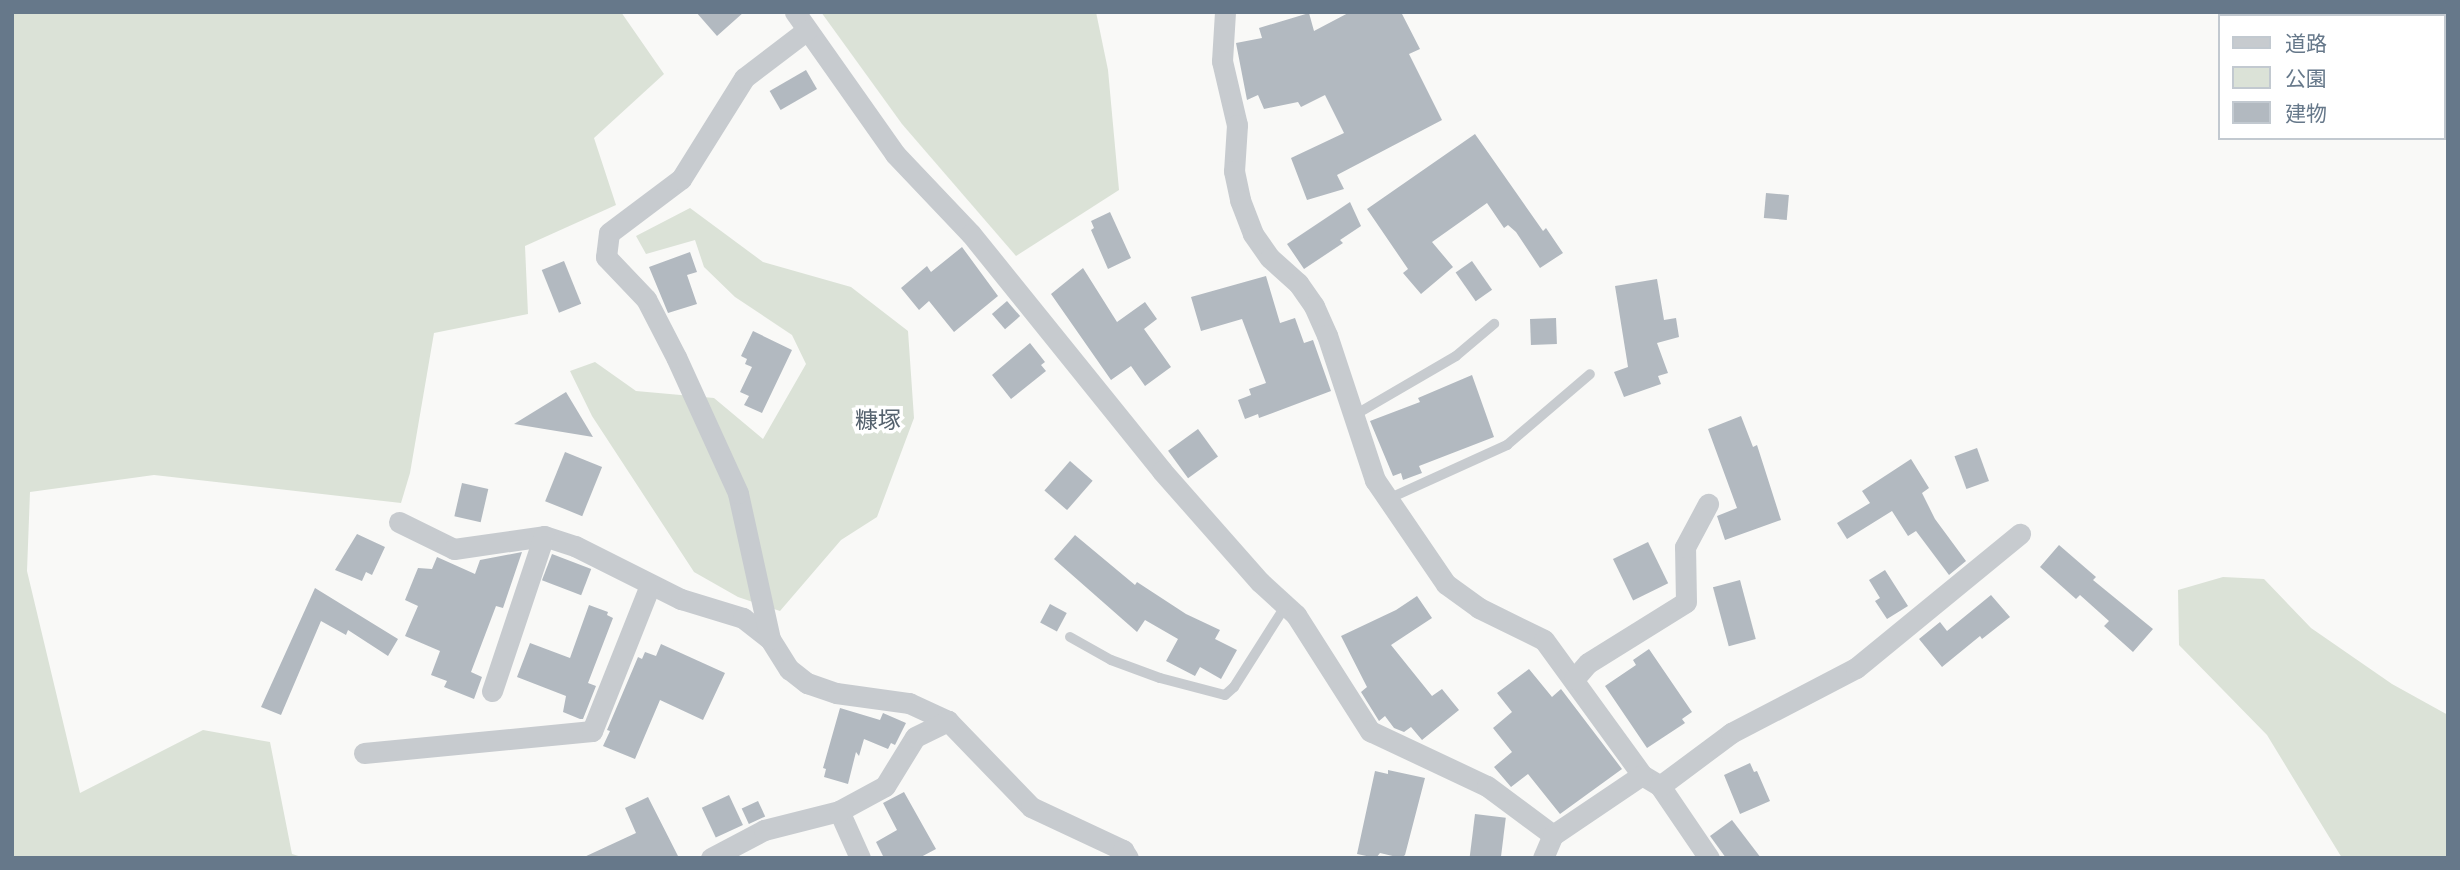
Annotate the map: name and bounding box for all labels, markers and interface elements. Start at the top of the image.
legend [2218,14,2446,140]
text: 道路 [2285,30,2327,58]
text: 公園 [2285,65,2327,93]
text: 建物 [2285,100,2327,128]
district label: 糠塚 [855,406,901,434]

